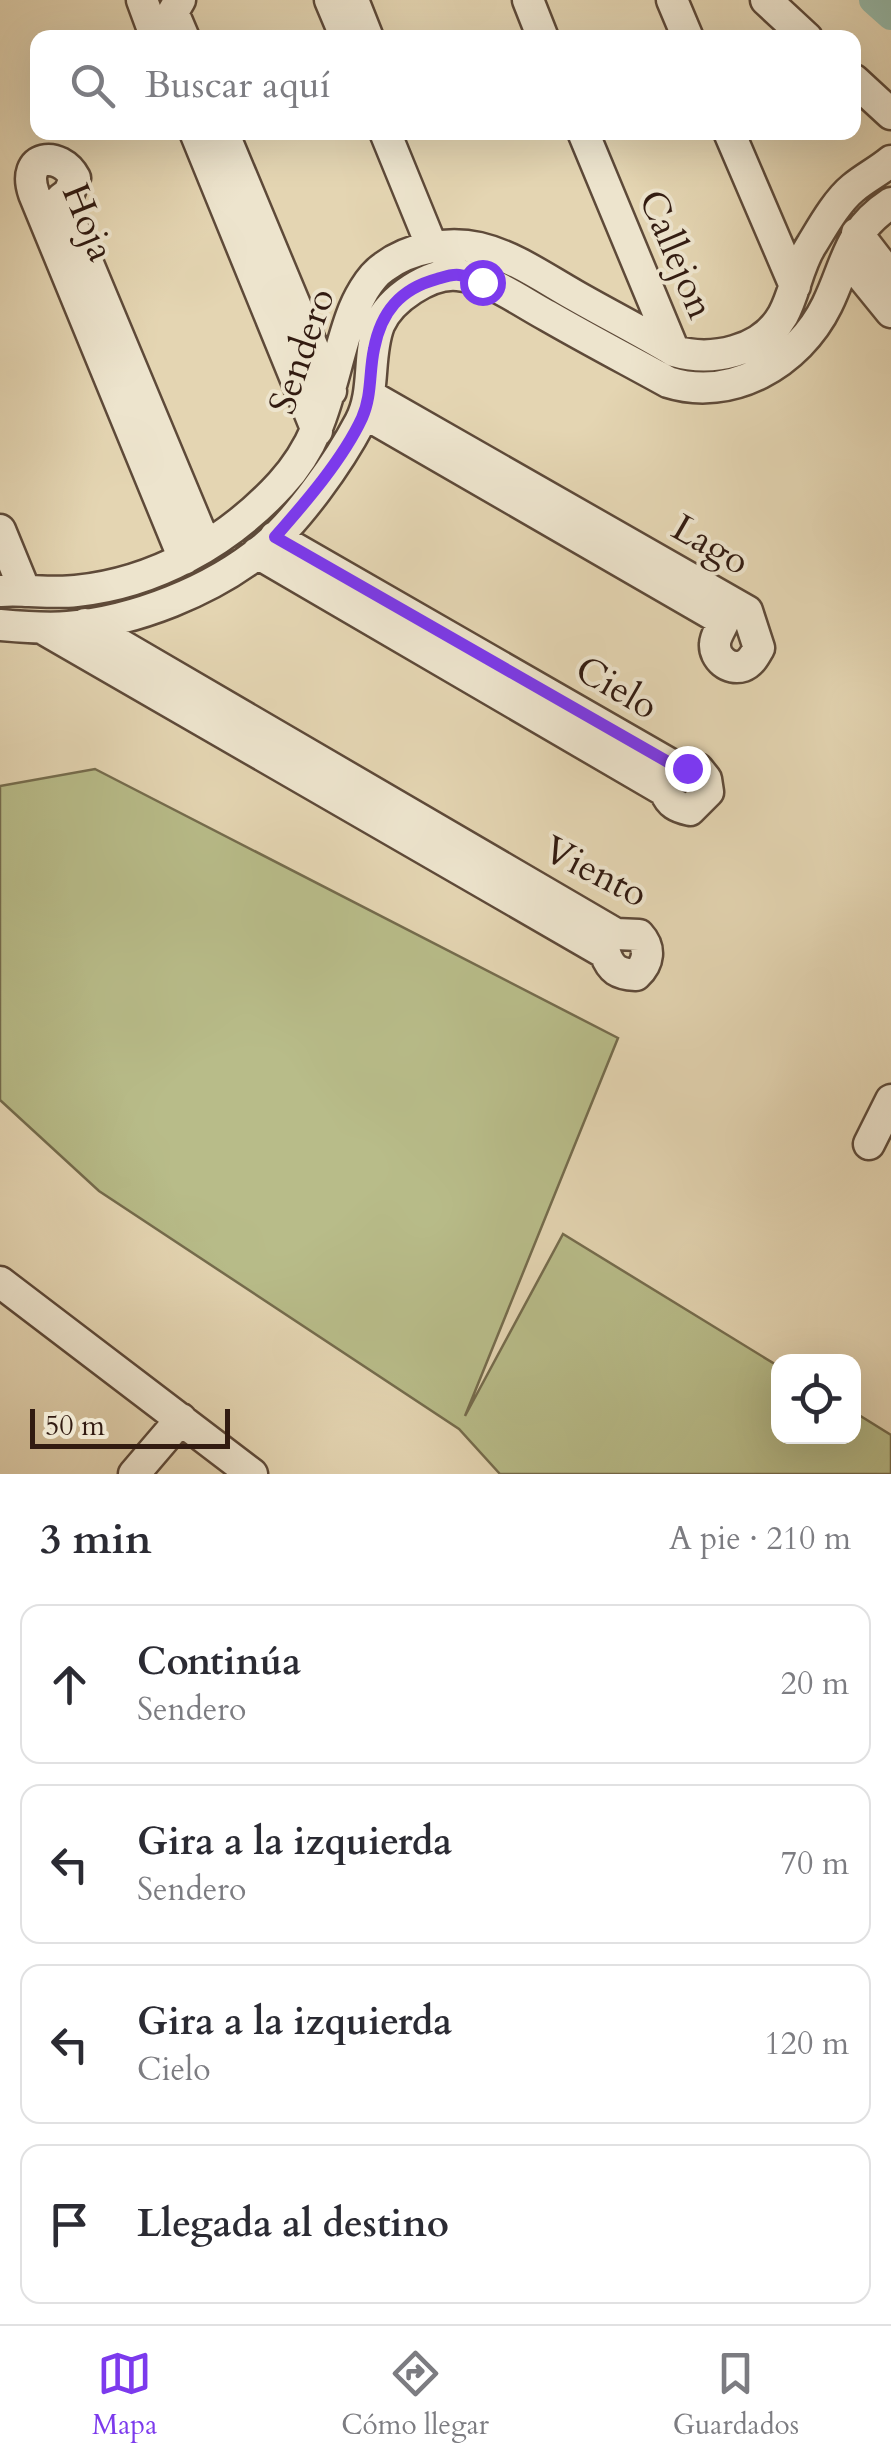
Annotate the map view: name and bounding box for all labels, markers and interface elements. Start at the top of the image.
search box [30,30,861,140]
icon: search [65,58,120,113]
text: Buscar aquí [145,59,331,111]
street label: Hoja [49,176,127,269]
street label: Callejon [626,182,727,327]
route start [460,260,506,306]
street label: Sendero [256,282,348,421]
street label: Lago [662,502,759,588]
street label: Cielo [566,644,667,732]
route end [665,746,711,792]
street label: Viento [535,824,656,920]
map controls [771,1354,861,1444]
button: locate [771,1354,861,1444]
scale bar [30,1404,230,1448]
text: 50 m [45,1407,105,1445]
text: 3 min [40,1511,152,1568]
text: A pie · 210 m [669,1517,851,1561]
text: Continúa [137,1636,301,1688]
icon: ahead [42,1657,97,1712]
text: 20 m [781,1662,849,1706]
text: Sendero [137,1688,246,1732]
text: Gira a la izquierda [137,1816,452,1868]
icon: left [42,1837,97,1892]
text: 70 m [781,1842,849,1886]
text: Sendero [137,1868,246,1912]
text: Gira a la izquierda [137,1996,452,2048]
icon: left [42,2017,97,2072]
text: 120 m [764,2022,849,2066]
text: Cielo [137,2048,210,2092]
icon: arrive [42,2197,97,2252]
text: Llegada al destino [137,2198,449,2250]
tab: Mapa [92,2346,157,2444]
tab: Cómo llegar [341,2346,489,2444]
tab: Guardados [673,2346,799,2444]

